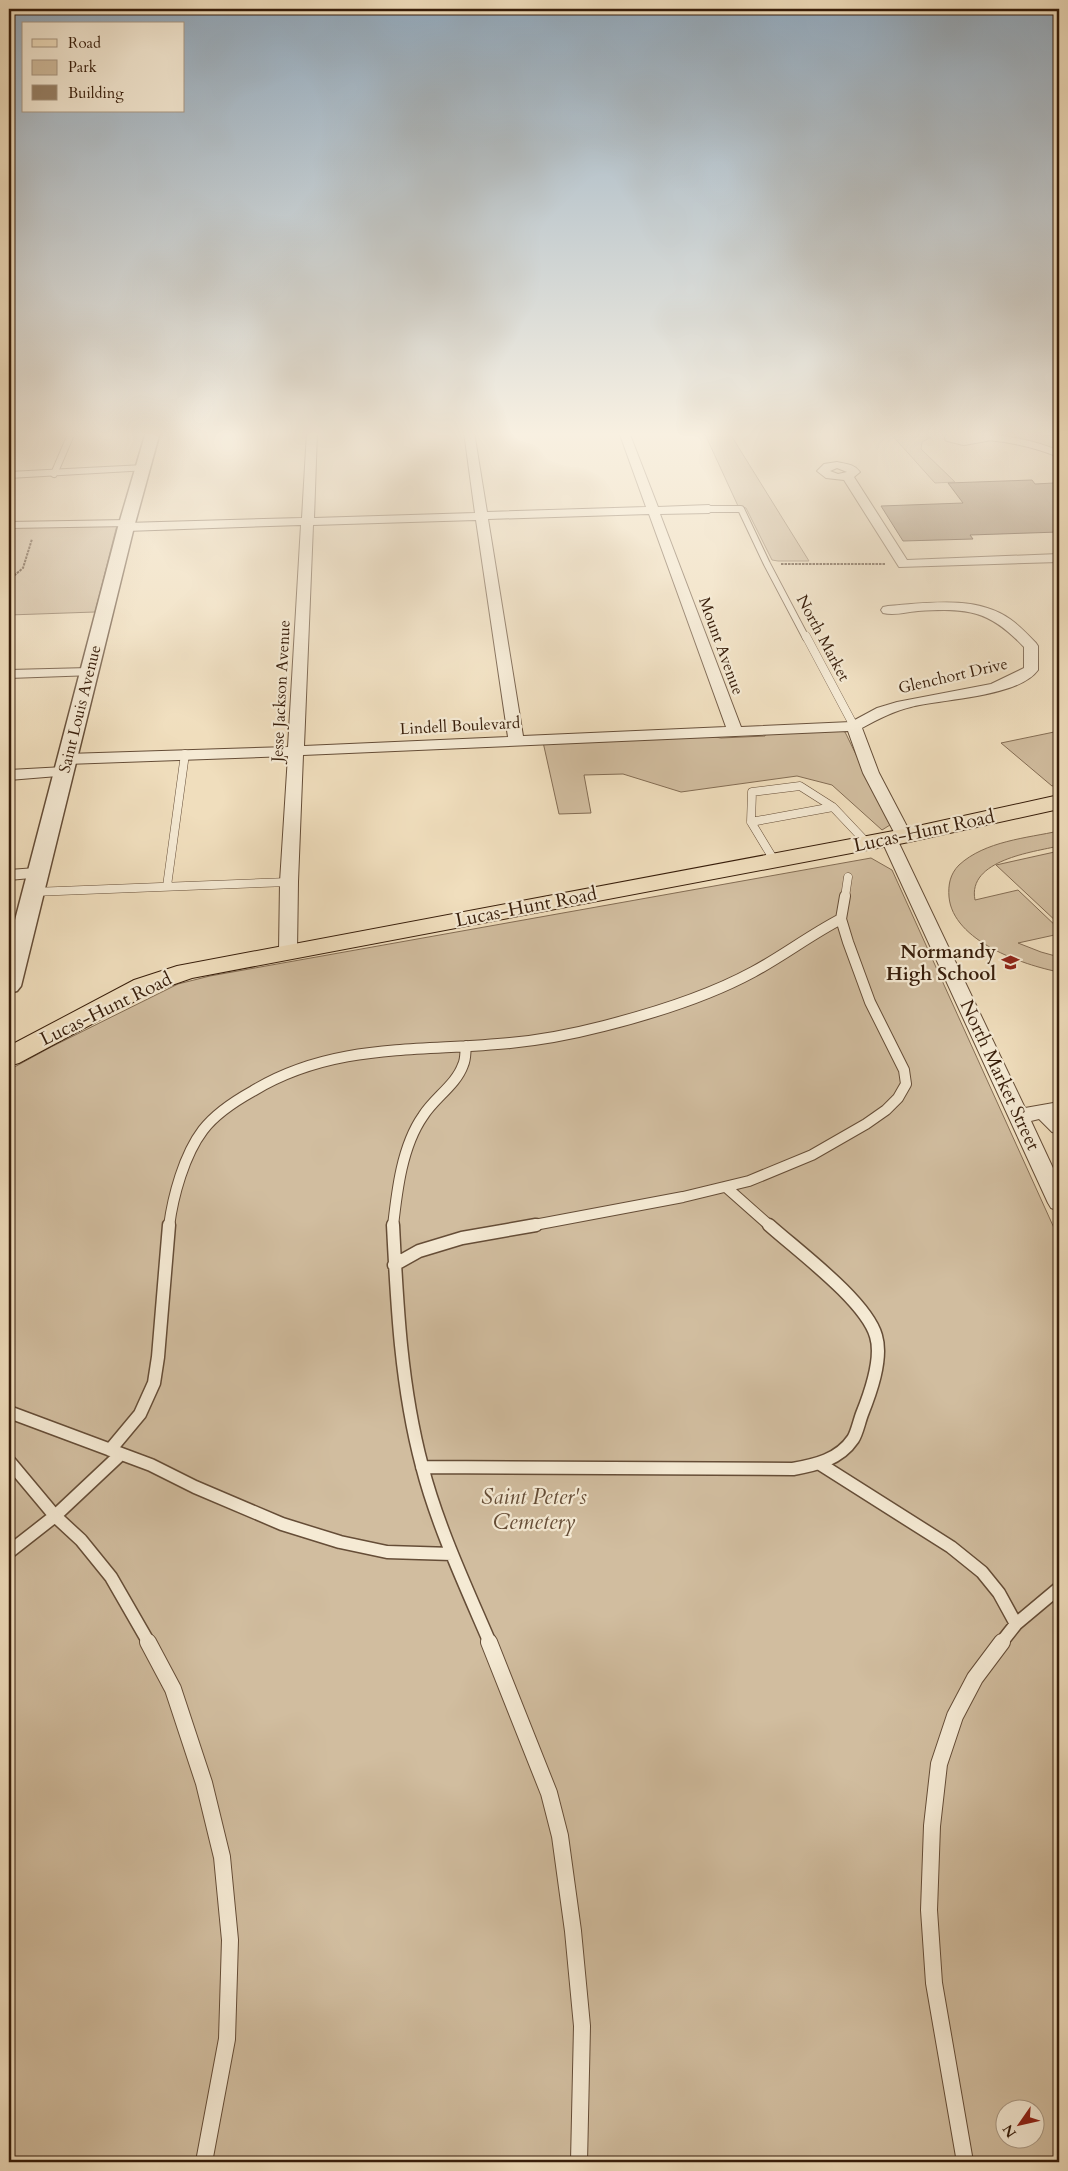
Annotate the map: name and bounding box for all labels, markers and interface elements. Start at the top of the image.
legend [22,22,185,112]
text: Road [68,33,101,53]
text: Park [68,57,97,77]
text: Building [68,83,124,103]
street label: North Market [791,591,855,685]
street label: Mount Avenue [693,594,749,698]
street label: Jesse Jackson Avenue [266,619,296,765]
street label: Saint Louis Avenue [53,643,107,775]
street label: Glenchort Drive [896,653,1010,699]
street label: Lindell Boulevard [399,712,521,740]
street label: Lucas-Hunt Road [851,803,997,859]
street label: Lucas-Hunt Road [453,881,599,933]
place label: Normandy High School [886,939,996,987]
school or university icon: Normandy High School [1000,953,1020,973]
street label: Lucas-Hunt Road [36,966,176,1052]
street label: North Market Street [954,995,1046,1155]
park label: Saint Peter's Cemetery [481,1482,587,1537]
north arrow [996,2098,1046,2148]
text: N [998,2121,1021,2141]

